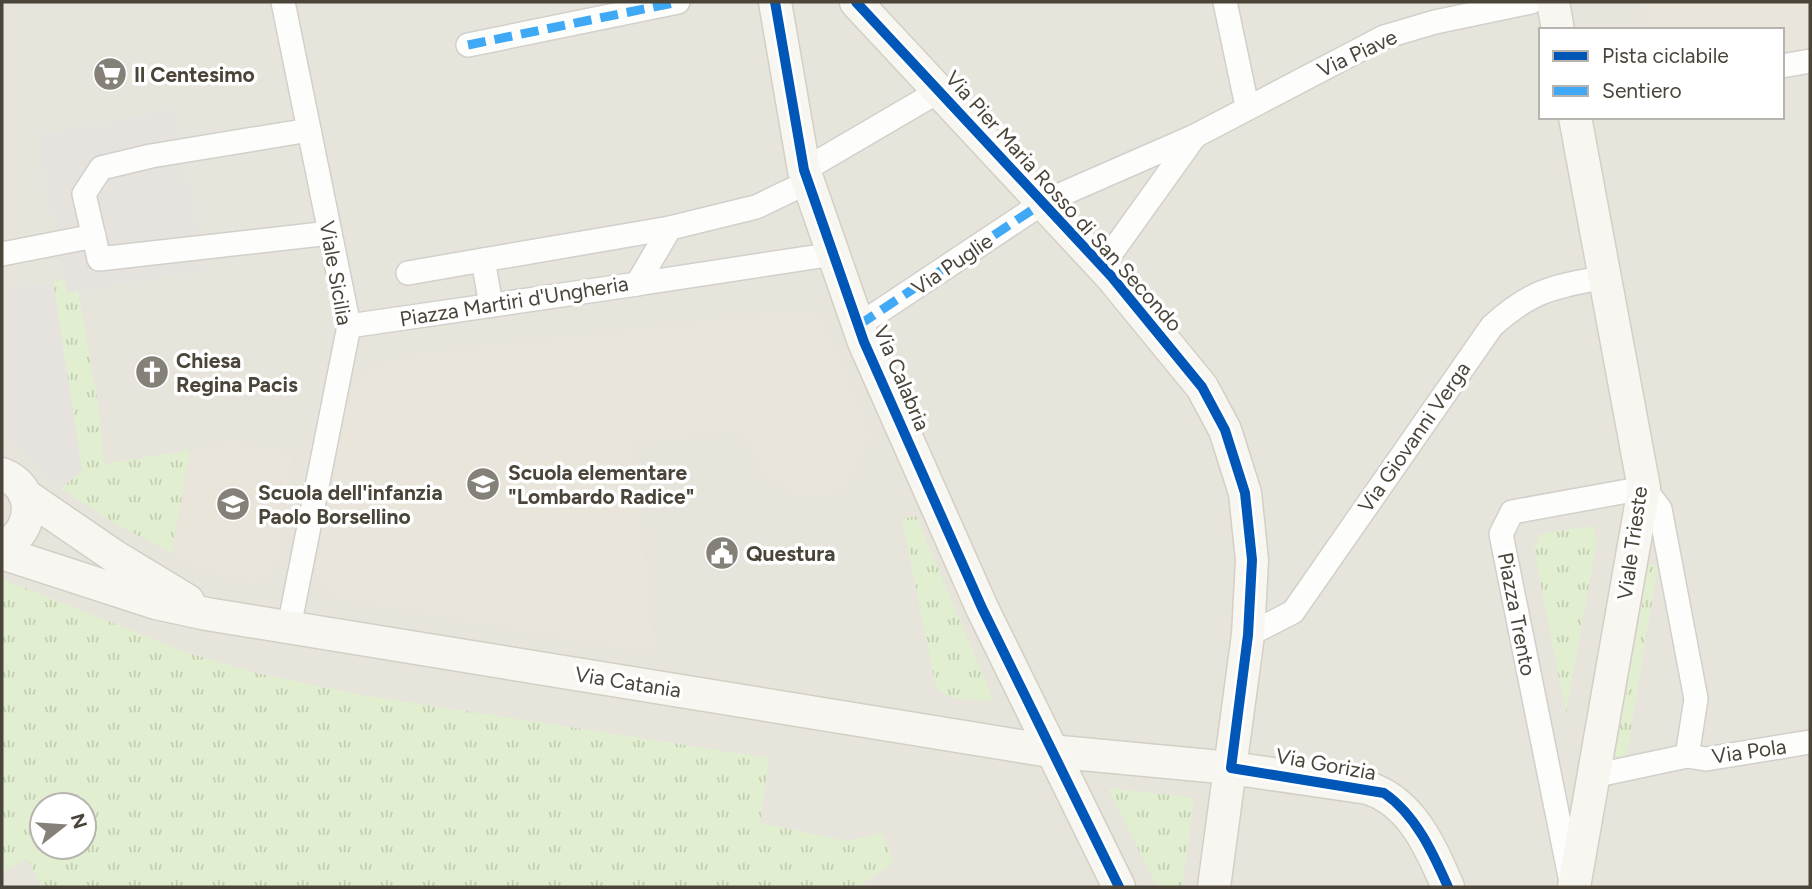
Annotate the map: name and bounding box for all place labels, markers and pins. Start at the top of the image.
supermarket icon: Il Centesimo [91,55,129,93]
place label: Il Centesimo [134,62,255,87]
place label: Chiesa Regina Pacis [176,348,298,397]
church icon: Chiesa Regina Pacis [133,353,171,391]
place label: Scuola elementare "Lombardo Radice" [508,460,694,509]
school or university icon: Scuola elementare "Lombardo Radice" [464,465,502,503]
place label: Scuola dell'infanzia Paolo Borsellino [258,480,443,529]
school or university icon: Scuola dell'infanzia Paolo Borsellino [214,485,252,523]
public building icon: Questura [703,534,741,572]
place label: Questura [746,541,835,566]

